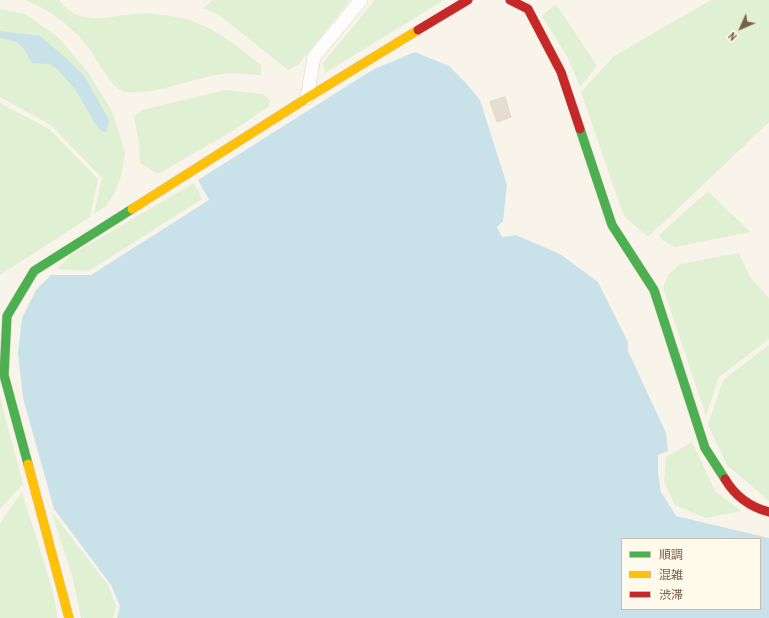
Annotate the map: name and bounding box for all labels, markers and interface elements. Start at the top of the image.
north arrow [721,8,761,48]
text: N [725,29,740,44]
legend [621,538,761,610]
text: 順調 [659,547,683,563]
text: 混雑 [659,567,683,583]
text: 渋滞 [659,587,683,603]

